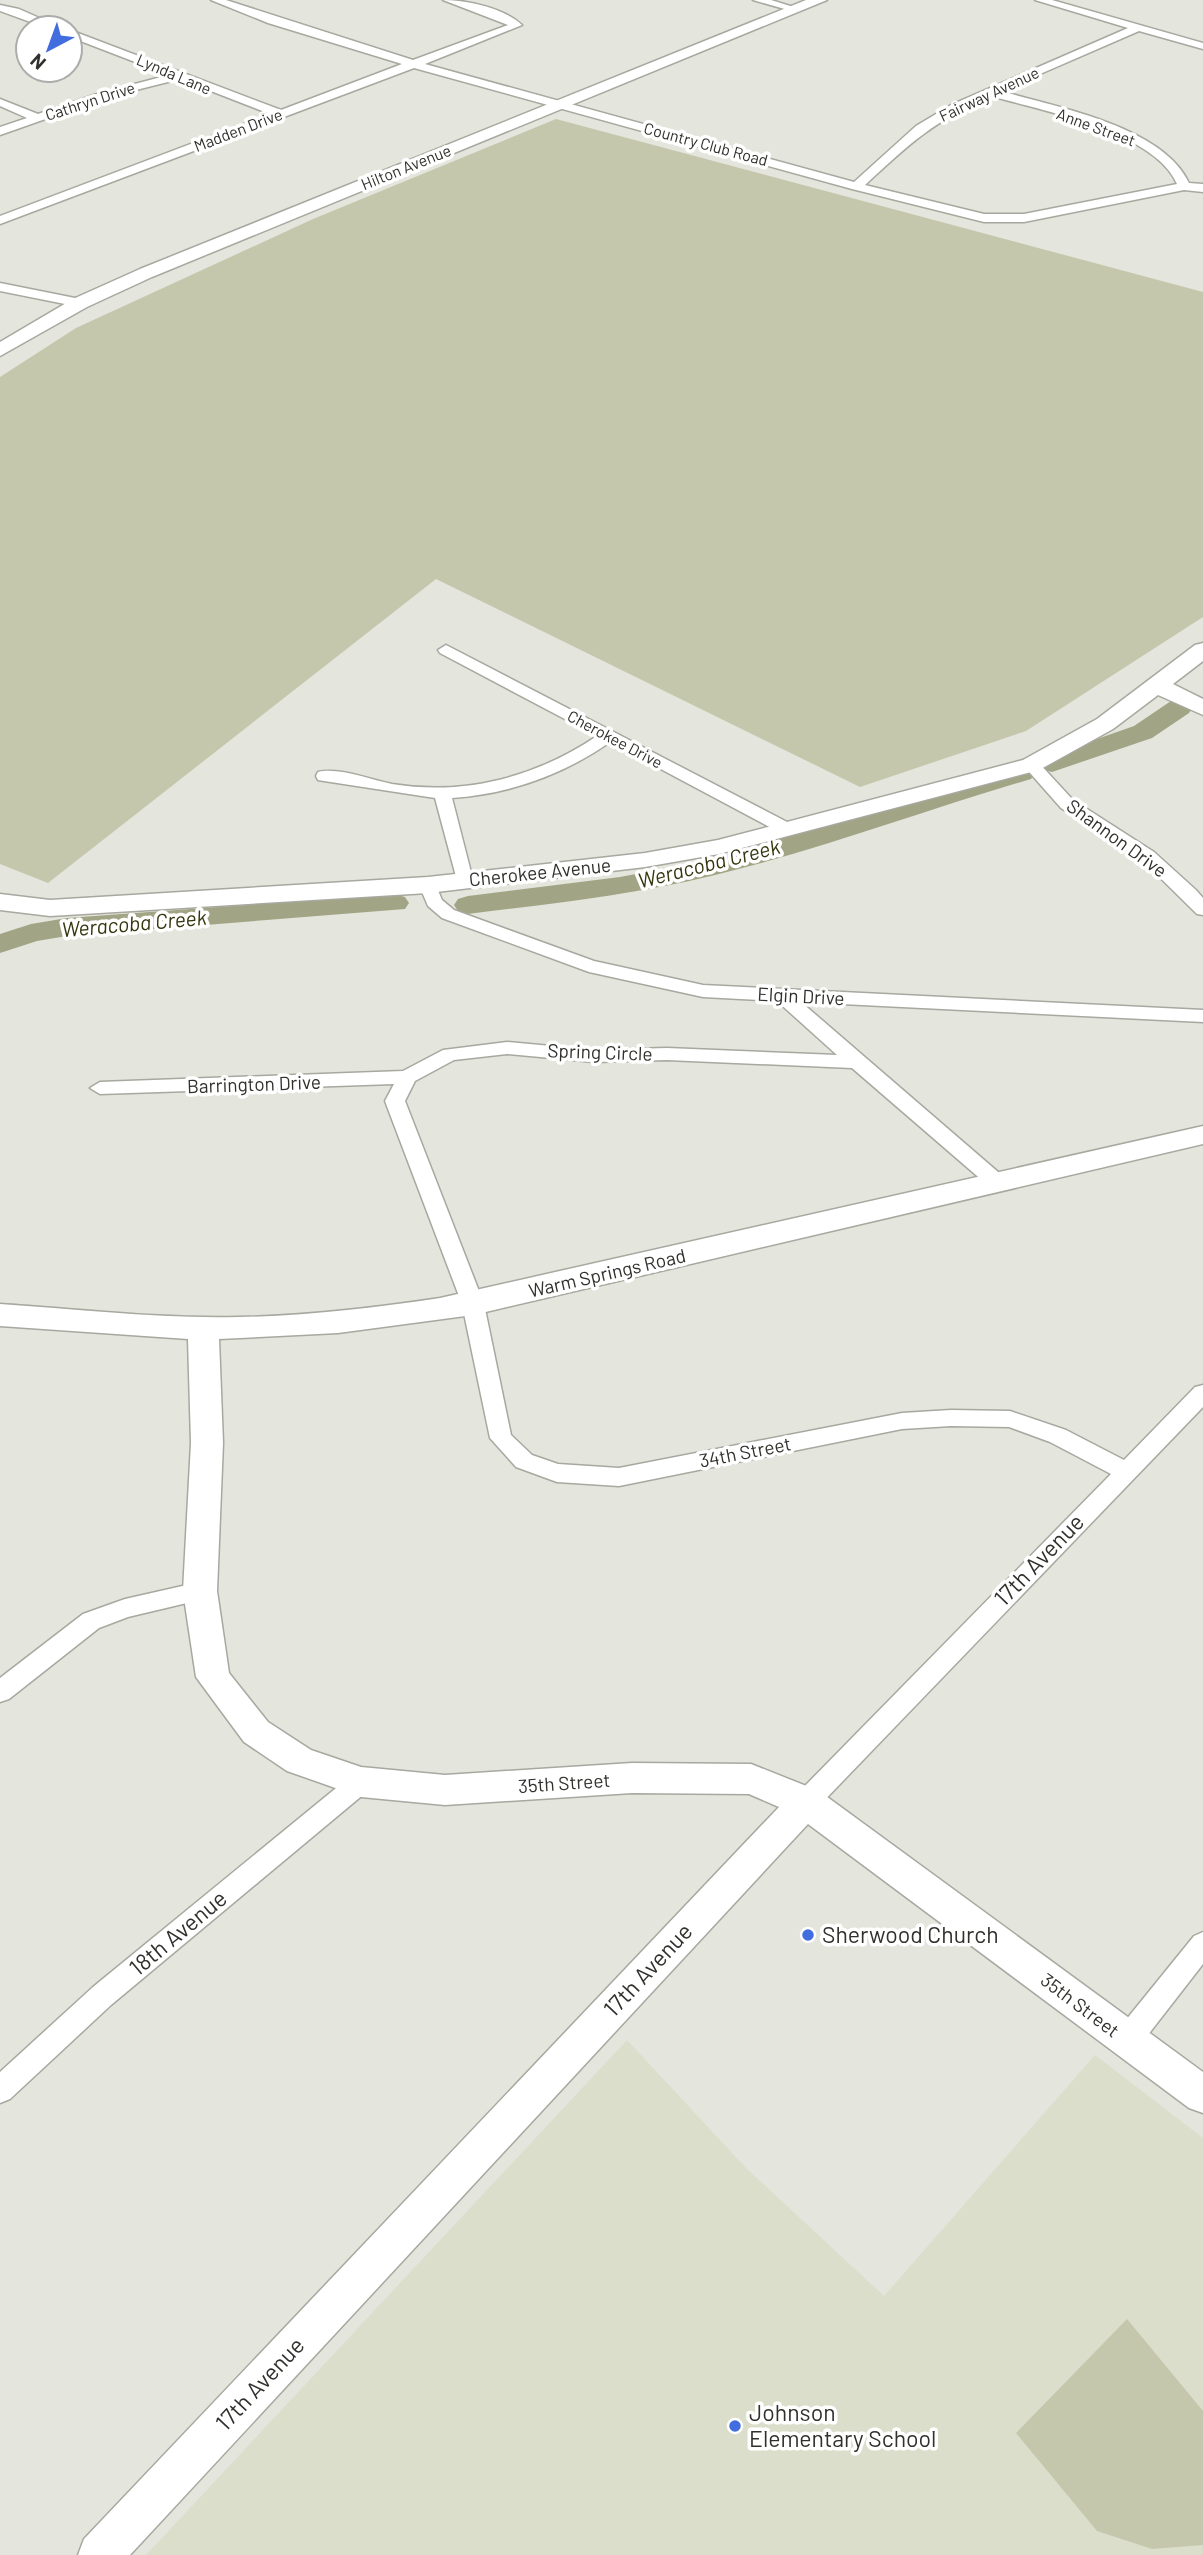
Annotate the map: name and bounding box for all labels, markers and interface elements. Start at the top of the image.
north arrow [14,14,84,84]
text: N [25,49,50,75]
street label: Lynda Lane [134,49,214,98]
street label: Fairway Avenue [936,62,1042,125]
street label: Cathryn Drive [43,77,137,124]
street label: Madden Drive [191,104,285,155]
street label: Anne Street [1054,104,1138,150]
street label: Country Club Road [642,118,770,169]
street label: Hilton Avenue [358,140,454,193]
street label: Cherokee Drive [564,706,666,772]
street label: Shannon Drive [1063,794,1172,882]
water label: Weracoba Creek [635,833,783,892]
street label: Cherokee Avenue [468,853,612,890]
water label: Weracoba Creek [60,904,208,941]
street label: Elgin Drive [757,982,845,1009]
street label: Spring Circle [547,1038,653,1065]
street label: Barrington Drive [187,1070,321,1097]
street label: Warm Springs Road [526,1243,688,1302]
street label: 34th Street [697,1431,793,1472]
street label: 17th Avenue [987,1507,1089,1611]
street label: 35th Street [517,1768,611,1797]
street label: 18th Avenue [123,1883,232,1981]
street label: 17th Avenue [597,1917,698,2022]
place label: Sherwood Church [822,1920,999,1948]
marker: Sherwood Church [800,1927,816,1943]
street label: 35th Street [1036,1968,1124,2042]
street label: 17th Avenue [209,2331,310,2436]
place label: Johnson Elementary School [749,2398,936,2452]
marker: Johnson Elementary School [727,2418,743,2434]

